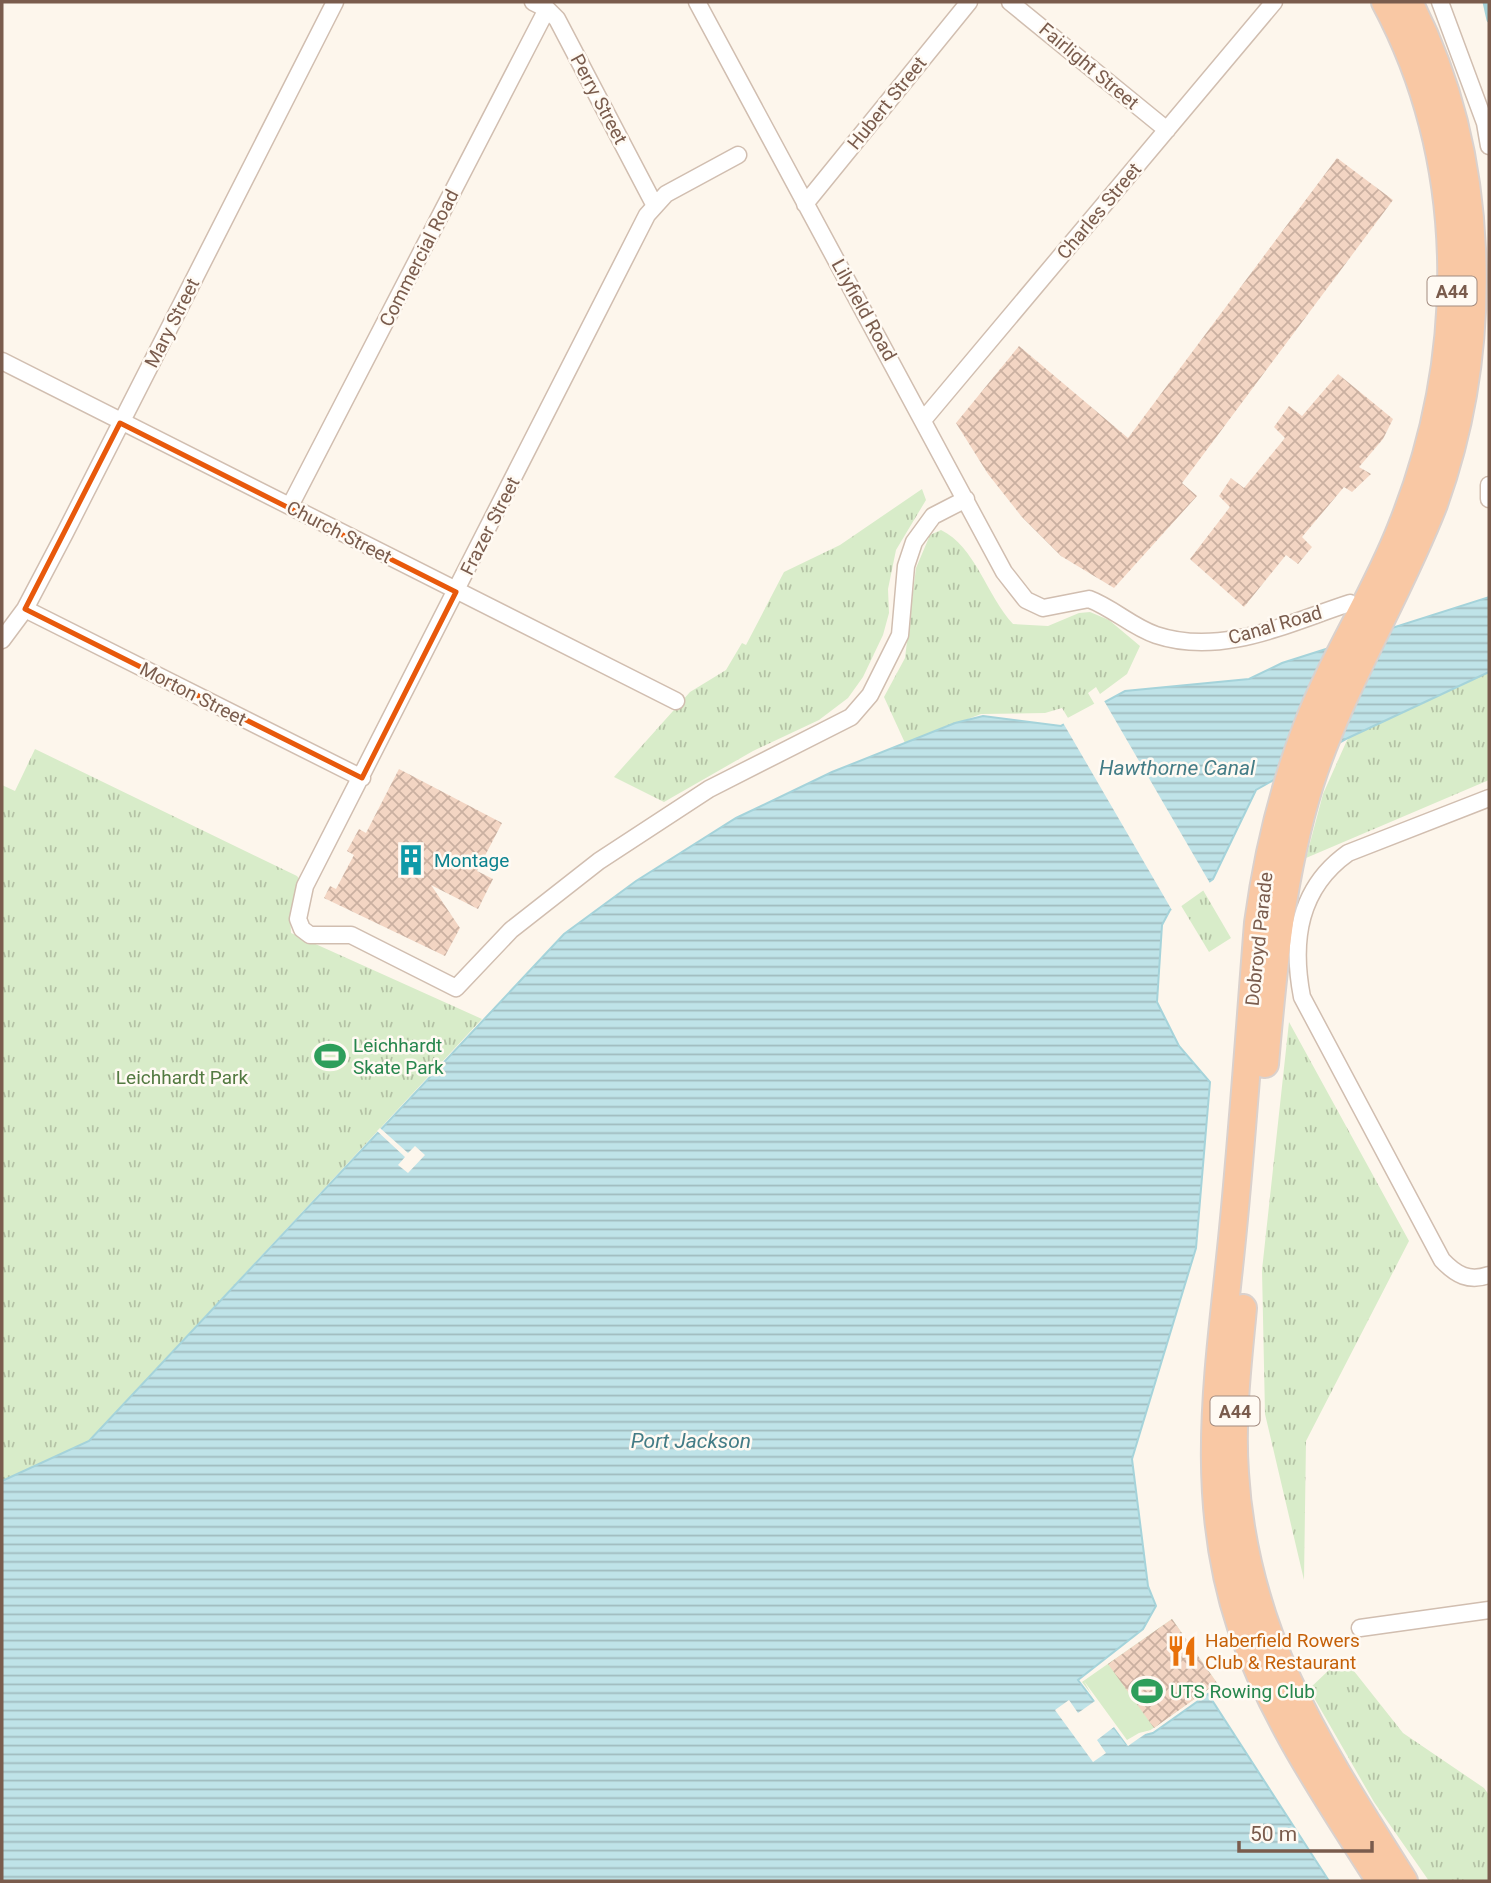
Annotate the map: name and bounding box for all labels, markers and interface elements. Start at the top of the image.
street label: Fairlight Street [1034,18,1144,114]
street label: Perry Street [566,50,632,148]
street label: Hubert Street [843,52,931,154]
street label: Charles Street [1052,158,1146,264]
street label: Commercial Road [375,186,463,330]
street label: Lilyfield Road [827,255,901,365]
street label: Mary Street [140,274,204,372]
road number: A44 [1428,276,1476,306]
street label: Frazer Street [455,473,525,579]
street label: Church Street [283,496,395,568]
street label: Canal Road [1225,601,1325,649]
street label: Morton Street [136,657,250,731]
water label: Hawthorne Canal [1099,756,1256,780]
building icon: Montage [394,843,428,877]
place label: Montage [434,849,509,872]
street label: Dobroyd Parade [1241,871,1277,1007]
place label: Leichhardt Skate Park [353,1034,444,1079]
sports icon: Leichhardt Skate Park [313,1039,347,1073]
park label: Leichhardt Park [116,1066,249,1089]
road number: A44 [1210,1396,1260,1426]
water label: Port Jackson [631,1429,751,1453]
place label: Haberfield Rowers Club & Restaurant [1205,1629,1360,1674]
restaurant icon: Haberfield Rowers Club & Restaurant [1165,1634,1199,1668]
sports icon: UTS Rowing Club [1130,1674,1164,1708]
place label: UTS Rowing Club [1170,1680,1315,1703]
scale bar [1239,1810,1372,1854]
text: 50 m [1250,1822,1297,1846]

